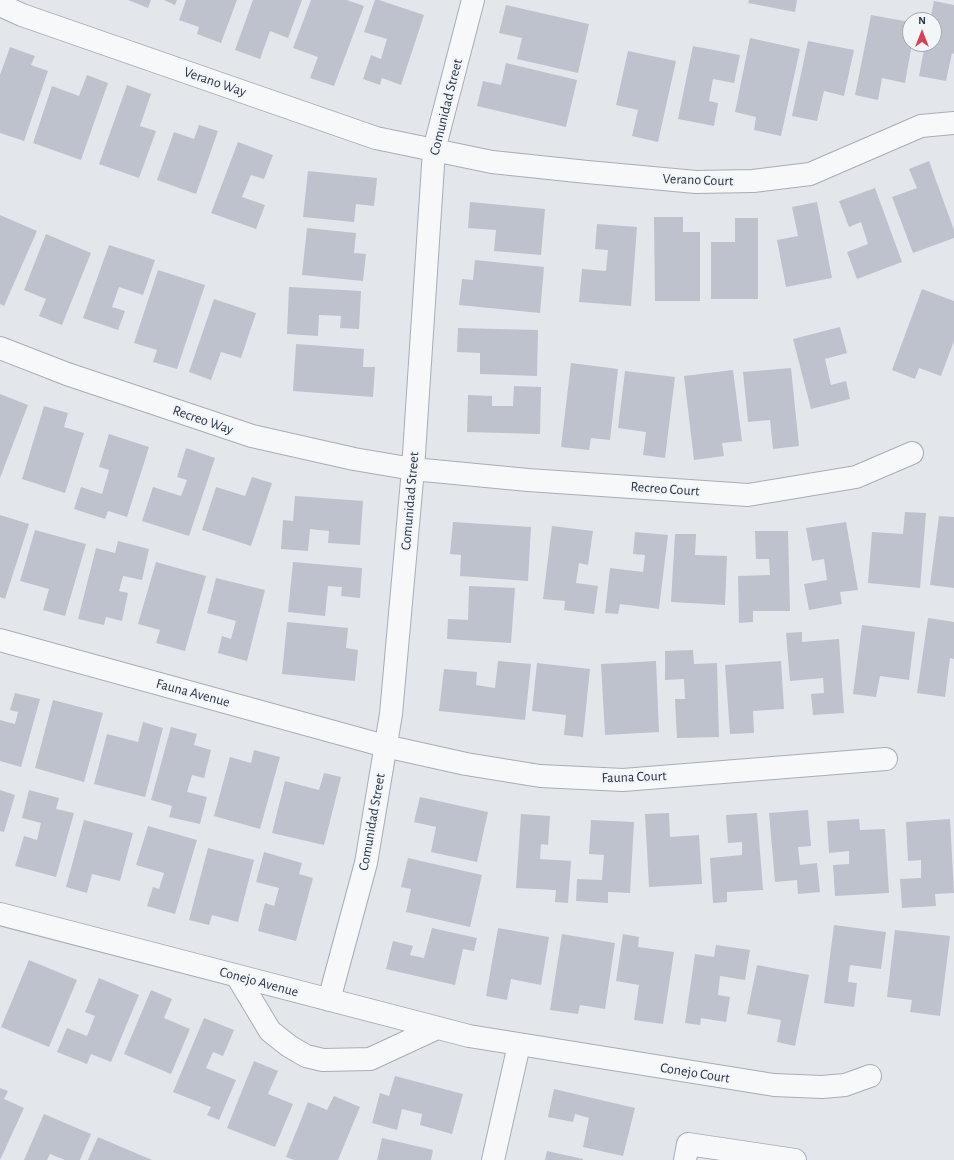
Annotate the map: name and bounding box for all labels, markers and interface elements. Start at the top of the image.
north arrow [902,12,942,52]
text: N [918,15,926,26]
street label: Comunidad Street [426,57,466,157]
street label: Verano Way [182,63,248,101]
street label: Verano Court [662,170,734,190]
street label: Recreo Way [170,402,236,438]
street label: Comunidad Street [397,451,423,551]
street label: Recreo Court [630,478,700,500]
street label: Fauna Avenue [154,675,232,711]
street label: Fauna Court [601,767,667,787]
street label: Comunidad Street [355,772,389,872]
street label: Conejo Avenue [218,963,300,1001]
street label: Conejo Court [659,1059,731,1087]

